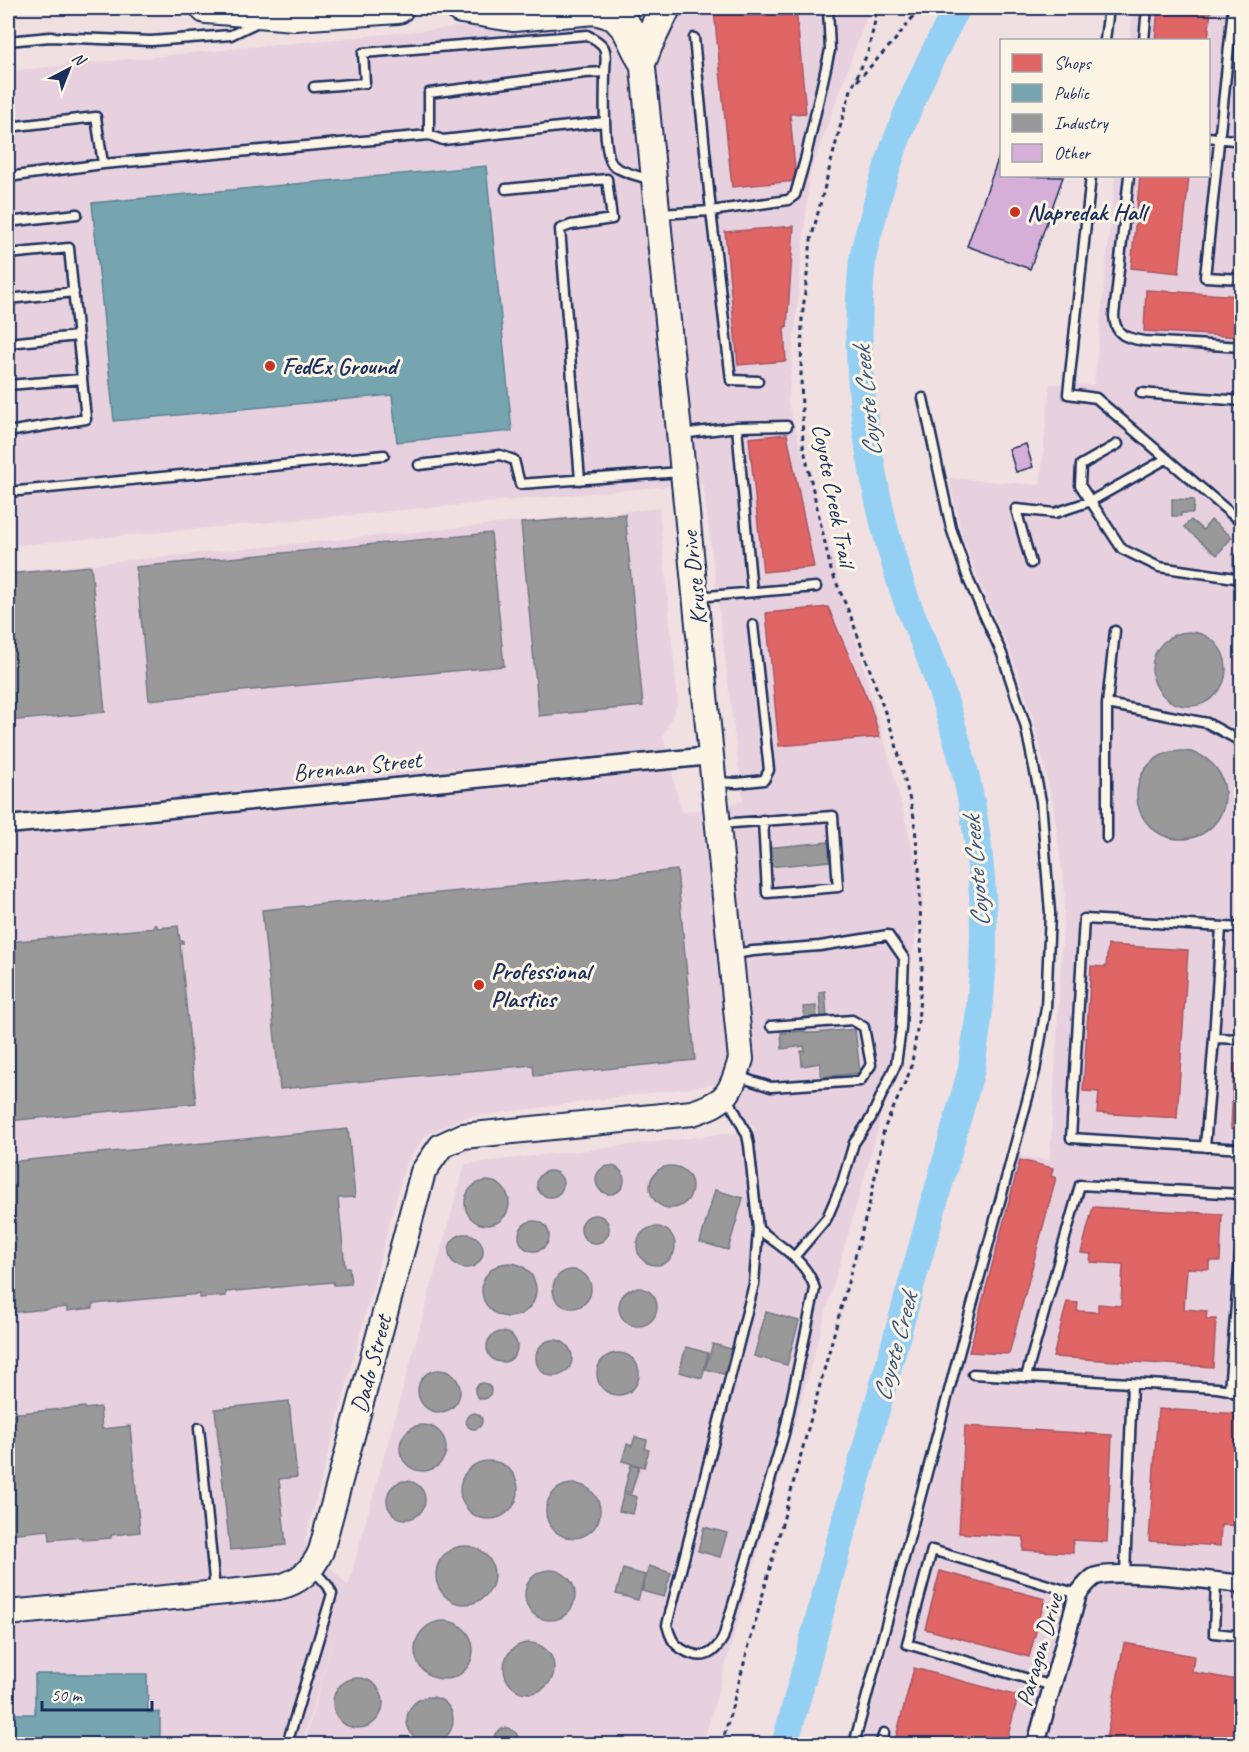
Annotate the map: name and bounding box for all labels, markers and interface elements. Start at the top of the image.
north arrow [39,39,99,99]
legend [1000,39,1210,177]
text: N [68,48,91,71]
text: Shops [1054,52,1093,74]
text: Public [1054,82,1091,104]
text: Industry [1054,112,1109,134]
text: Other [1054,142,1091,164]
place label: Napredak Hall [1027,197,1151,227]
marker: Napredak Hall [1008,205,1022,219]
water label: Coyote Creek [844,341,889,459]
place label: FedEx Ground [282,351,401,381]
marker: FedEx Ground [263,359,277,373]
street label: Coyote Creek Trail [805,421,863,573]
street label: Kruse Drive [674,528,714,626]
street label: Brennan Street [292,744,425,788]
water label: Coyote Creek [954,811,997,929]
place label: Professional Plastics [491,956,595,1014]
marker: Professional Plastics [472,978,486,992]
water label: Coyote Creek [865,1285,926,1405]
street label: Dado Street [344,1310,399,1416]
street label: Paragon Drive [1009,1588,1070,1710]
scale bar [42,1674,152,1712]
text: 50 m [51,1684,84,1706]

